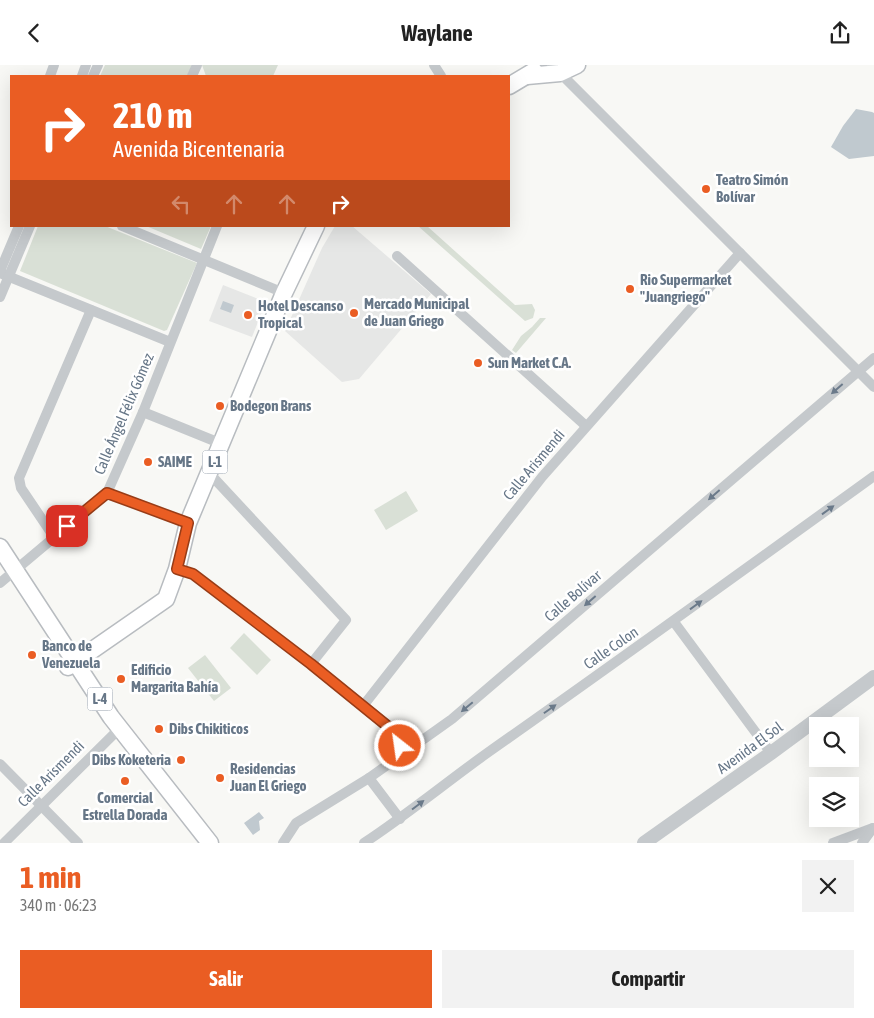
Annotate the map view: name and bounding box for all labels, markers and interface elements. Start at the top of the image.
icon: back [20,19,48,47]
icon: share [826,19,854,47]
text: Waylane [401,20,473,46]
icon: right [30,95,95,160]
text: 210 m [113,95,192,135]
text: Avenida Bicentenaria [113,136,285,162]
place label: Teatro Simón Bolívar [716,171,788,205]
marker: Teatro Simón Bolívar [700,183,712,195]
icon: left [167,190,195,218]
icon: ahead [220,190,248,218]
icon: ahead [273,190,301,218]
icon: right [326,190,354,218]
place label: Rio Supermarket "Juangriego" [640,271,732,305]
marker: Rio Supermarket "Juangriego" [624,283,636,295]
place label: Mercado Municipal de Juan Griego [364,295,470,329]
place label: Hotel Descanso Tropical [258,297,343,331]
marker: Mercado Municipal de Juan Griego [348,307,360,319]
marker: Hotel Descanso Tropical [242,309,254,321]
street label: Calle Ángel Félix Gómez [90,350,157,477]
place label: Sun Market C.A. [488,354,572,371]
marker: Sun Market C.A. [472,357,484,369]
one-way arrow [830,384,843,395]
place label: Bodegon Brans [230,397,312,414]
marker: Bodegon Brans [214,400,226,412]
street label: Calle Arismendi [499,426,568,503]
road number: L-1 [202,451,228,473]
place label: SAIME [158,453,193,470]
marker: SAIME [142,456,154,468]
one-way arrow [707,490,720,501]
pin [46,505,88,547]
one-way arrow [821,505,835,515]
icon: arrive [53,512,81,540]
street label: Calle Bolívar [541,566,605,625]
one-way arrow [584,596,597,607]
one-way arrow [689,600,703,610]
street label: Calle Colon [580,623,641,672]
place label: Banco de Venezuela [41,637,100,671]
marker: Banco de Venezuela [26,649,38,661]
place label: Edificio Margarita Bahía [131,661,218,695]
marker: Edificio Margarita Bahía [115,673,127,685]
road number: L-4 [88,687,112,711]
one-way arrow [460,701,473,712]
one-way arrow [543,704,556,714]
map controls [809,717,859,827]
button: search [809,717,859,767]
street label: Avenida El Sol [714,718,786,777]
position arrow [373,719,425,771]
place label: Dibs Chikiticos [169,720,249,737]
marker: Dibs Chikiticos [153,723,165,735]
street label: Calle Arismendi [14,737,87,810]
place label: Dibs Koketeria [92,751,171,768]
marker: Dibs Koketeria [175,754,187,766]
place label: Residencias Juan El Griego [229,760,307,794]
marker: Residencias Juan El Griego [214,772,226,784]
marker: Comercial Estrella Dorada [119,775,131,787]
button: layers [809,777,859,827]
place label: Comercial Estrella Dorada [83,789,167,823]
one-way arrow [411,800,425,810]
text: 1 min [20,860,81,894]
button: close [802,860,854,912]
text: 340 m · 06:23 [20,896,97,914]
button: Salir [20,950,432,1008]
button: Compartir [442,950,854,1008]

